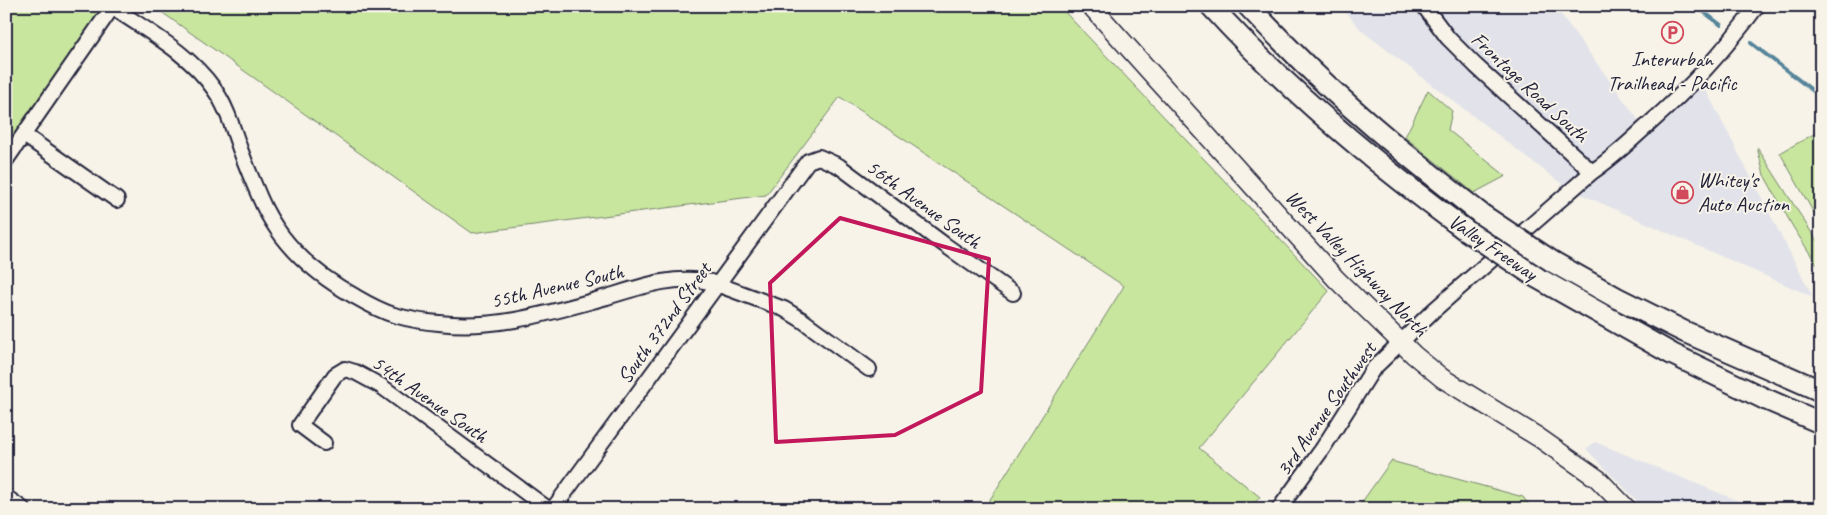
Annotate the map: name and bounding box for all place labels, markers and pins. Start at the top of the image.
parking icon: Interurban Trailhead - Pacific [1660,20,1684,44]
place label: Interurban Trailhead - Pacific [1607,46,1738,96]
place label: Whitey's Auto Auction [1698,167,1790,217]
shop icon: Whitey's Auto Auction [1670,180,1694,204]

